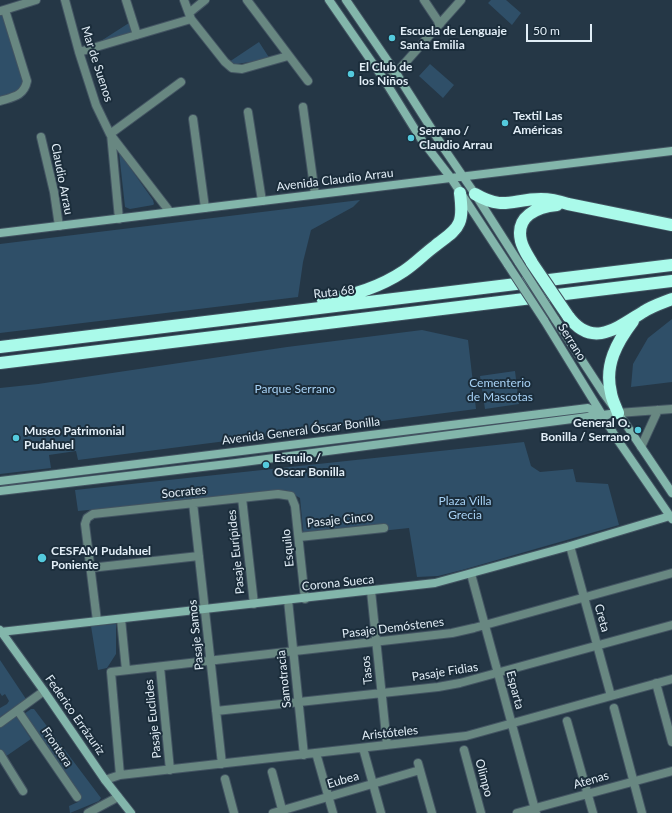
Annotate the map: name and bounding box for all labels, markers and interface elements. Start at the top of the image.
scale bar [528,16,594,42]
text: 50 m [533,23,560,38]
street label: Mar de Suenos [78,24,116,104]
place label: Escuela de Lenguaje Santa Emilia [400,24,507,52]
marker: Escuela de Lenguaje Santa Emilia [387,33,397,43]
place label: El Club de los Niños [359,60,412,88]
marker: El Club de los Niños [346,69,356,79]
place label: Textil Las Américas [513,109,563,137]
marker: Textil Las Américas [500,118,510,128]
place label: Serrano / Claudio Arrau [419,124,492,152]
marker: Serrano / Claudio Arrau [406,133,416,143]
street label: Claudio Arrau [48,142,76,216]
street label: Avenida Claudio Arrau [276,166,394,194]
street label: Ruta 68 [313,282,355,302]
street label: Serrano [555,321,589,363]
park label: Cementerio de Mascotas [467,376,533,404]
park label: Parque Serrano [255,382,335,396]
street label: Avenida General Óscar Bonilla [221,414,381,448]
place label: General O. Bonilla / Serrano [540,416,630,444]
place label: Museo Patrimonial Pudahuel [24,424,125,452]
marker: General O. Bonilla / Serrano [633,425,643,435]
marker: Museo Patrimonial Pudahuel [11,433,21,443]
place label: Esquilo / Oscar Bonilla [274,451,345,479]
marker: Esquilo / Oscar Bonilla [261,460,271,470]
street label: Socrates [161,482,207,502]
park label: Plaza Villa Grecia [438,494,492,522]
street label: Pasaje Eurípides [224,509,248,595]
street label: Pasaje Cinco [306,509,374,531]
street label: Esquilo [279,528,297,568]
place label: CESFAM Pudahuel Poniente [51,544,151,572]
marker: CESFAM Pudahuel Poniente [36,552,48,564]
street label: Corona Sueca [301,572,375,594]
street label: Pasaje Samos [185,599,207,671]
street label: Creta [591,602,613,634]
street label: Pasaje Demóstenes [341,615,445,641]
street label: Samotracia [274,649,294,709]
street label: Tasos [358,655,376,685]
street label: Pasaje Fidias [411,660,479,684]
street label: Esparta [503,669,527,711]
street label: Federico Errázuriz [42,672,108,758]
street label: Pasaje Euclides [142,679,164,759]
street label: Aristóteles [361,723,419,743]
street label: Frontera [39,724,75,770]
street label: Olimpo [472,757,496,799]
street label: Atenas [572,768,610,792]
street label: Eubea [325,769,361,791]

